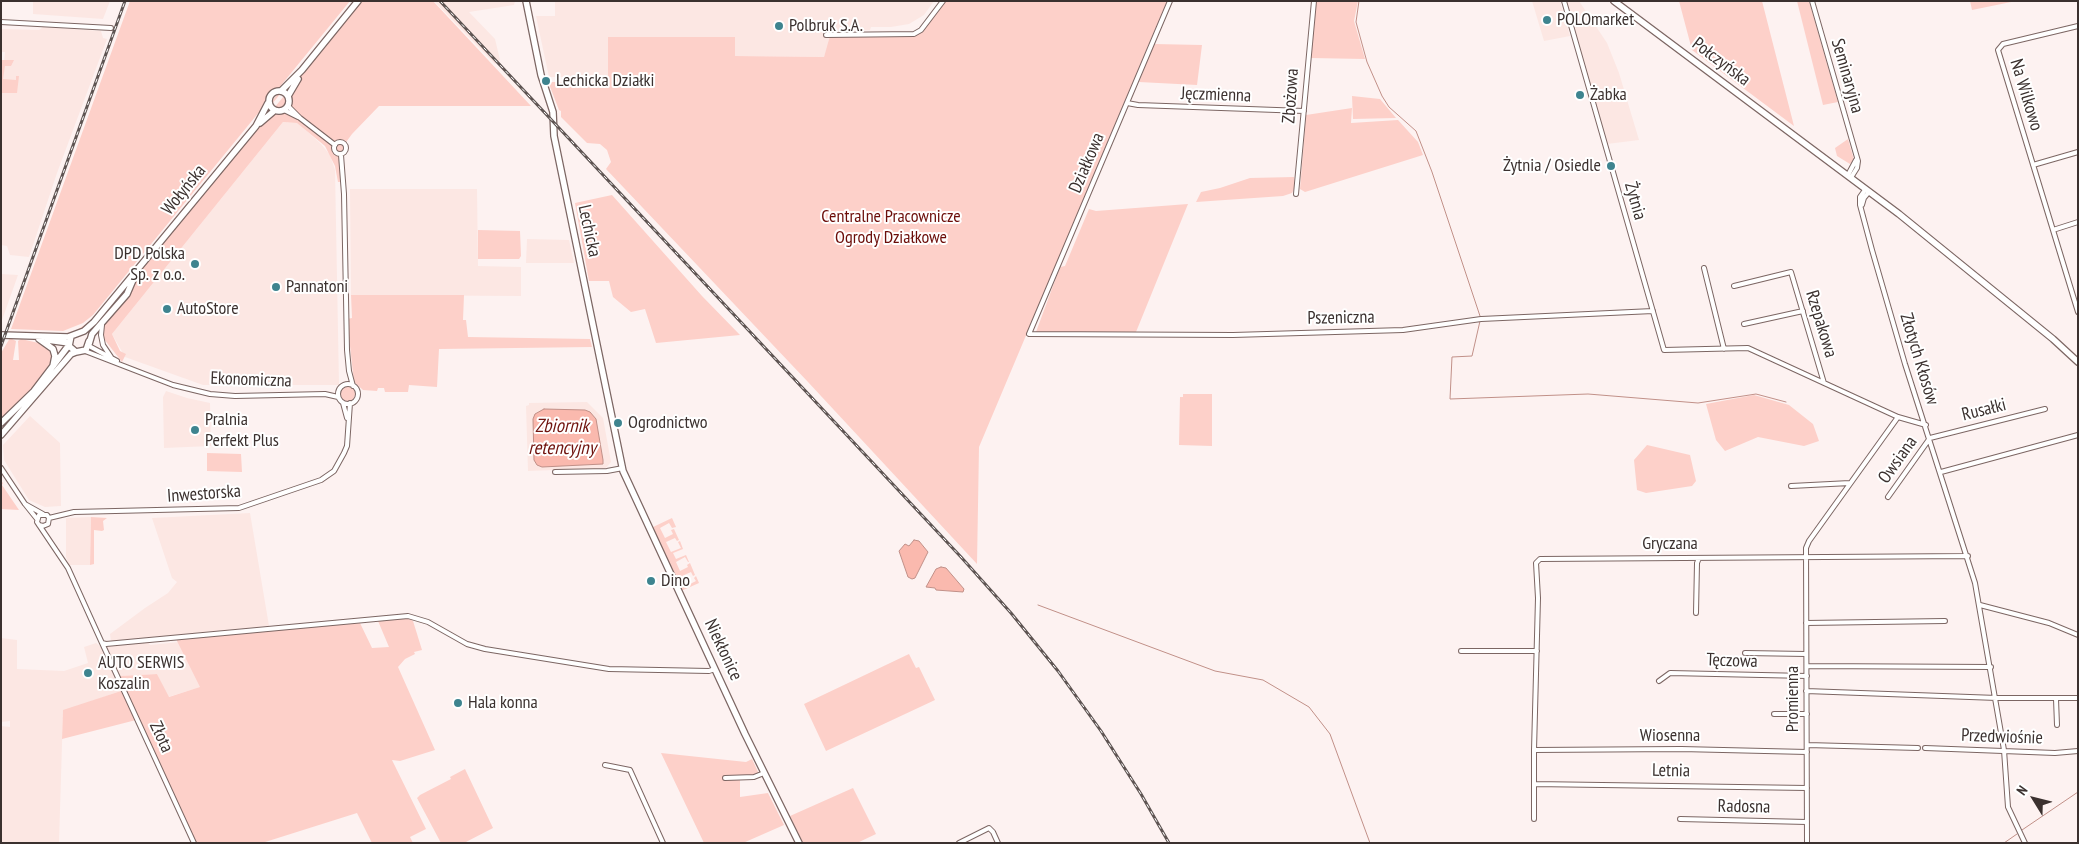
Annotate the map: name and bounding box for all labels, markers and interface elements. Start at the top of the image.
place label: POLOmarket [1557,9,1634,31]
marker: POLOmarket [1541,14,1553,26]
place label: Polbruk S.A. [789,15,863,37]
marker: Polbruk S.A. [773,20,785,32]
street label: Połczyńska [1688,33,1754,91]
street label: Seminaryjna [1826,36,1868,116]
street label: Na Wilkowo [2005,57,2047,133]
street label: Zbożowa [1278,68,1304,124]
place label: Lechicka Działki [556,70,654,92]
marker: Lechicka Działki [540,75,552,87]
street label: Jęczmienna [1180,83,1252,107]
place label: Żabka [1590,84,1627,106]
marker: Żabka [1574,89,1586,101]
street label: Działkowa [1065,130,1109,196]
place label: Żytnia / Osiedle [1503,155,1601,177]
marker: Żytnia / Osiedle [1605,160,1617,172]
street label: Wołyńska [157,161,211,219]
street label: Żytnia [1619,180,1651,222]
street label: Lechicka [573,203,605,259]
park label: Centralne Pracownicze Ogrody Działkowe [821,206,961,248]
place label: DPD Polska Sp. z o.o. [114,243,185,286]
marker: DPD Polska Sp. z o.o. [189,258,201,270]
place label: Pannatoni [286,276,348,298]
marker: Pannatoni [270,281,282,293]
street label: Rzepakowa [1801,288,1841,360]
place label: AutoStore [177,298,239,320]
marker: AutoStore [161,303,173,315]
street label: Pszeniczna [1307,307,1375,329]
street label: Złotych Kłosów [1895,311,1943,407]
street label: Ekonomiczna [210,368,292,392]
street label: Rusałki [1960,394,2008,426]
place label: Pralnia Perfekt Plus [205,409,279,452]
place label: Ogrodnictwo [628,412,708,434]
water label: Zbiornik retencyjny [528,416,596,460]
marker: Ogrodnictwo [612,417,624,429]
marker: Pralnia Perfekt Plus [189,424,201,436]
street label: Owsiana [1874,432,1922,488]
street label: Inwestorska [166,481,242,507]
street label: Gryczana [1642,533,1698,555]
place label: Dino [661,570,690,592]
marker: Dino [645,575,657,587]
street label: Niekłonice [699,616,747,684]
street label: Tęczowa [1706,649,1758,673]
place label: AUTO SERWIS Koszalin [98,652,184,694]
street label: Promienna [1782,666,1804,732]
marker: AUTO SERWIS Koszalin [82,667,94,679]
place label: Hala konna [468,692,538,714]
marker: Hala konna [452,697,464,709]
street label: Złota [144,718,178,756]
street label: Wiosenna [1640,725,1700,747]
street label: Przedwiośnie [1961,725,2043,749]
street label: Letnia [1652,760,1690,782]
north arrow [2009,774,2059,824]
text: N [2012,782,2031,799]
street label: Radosna [1718,796,1770,818]

